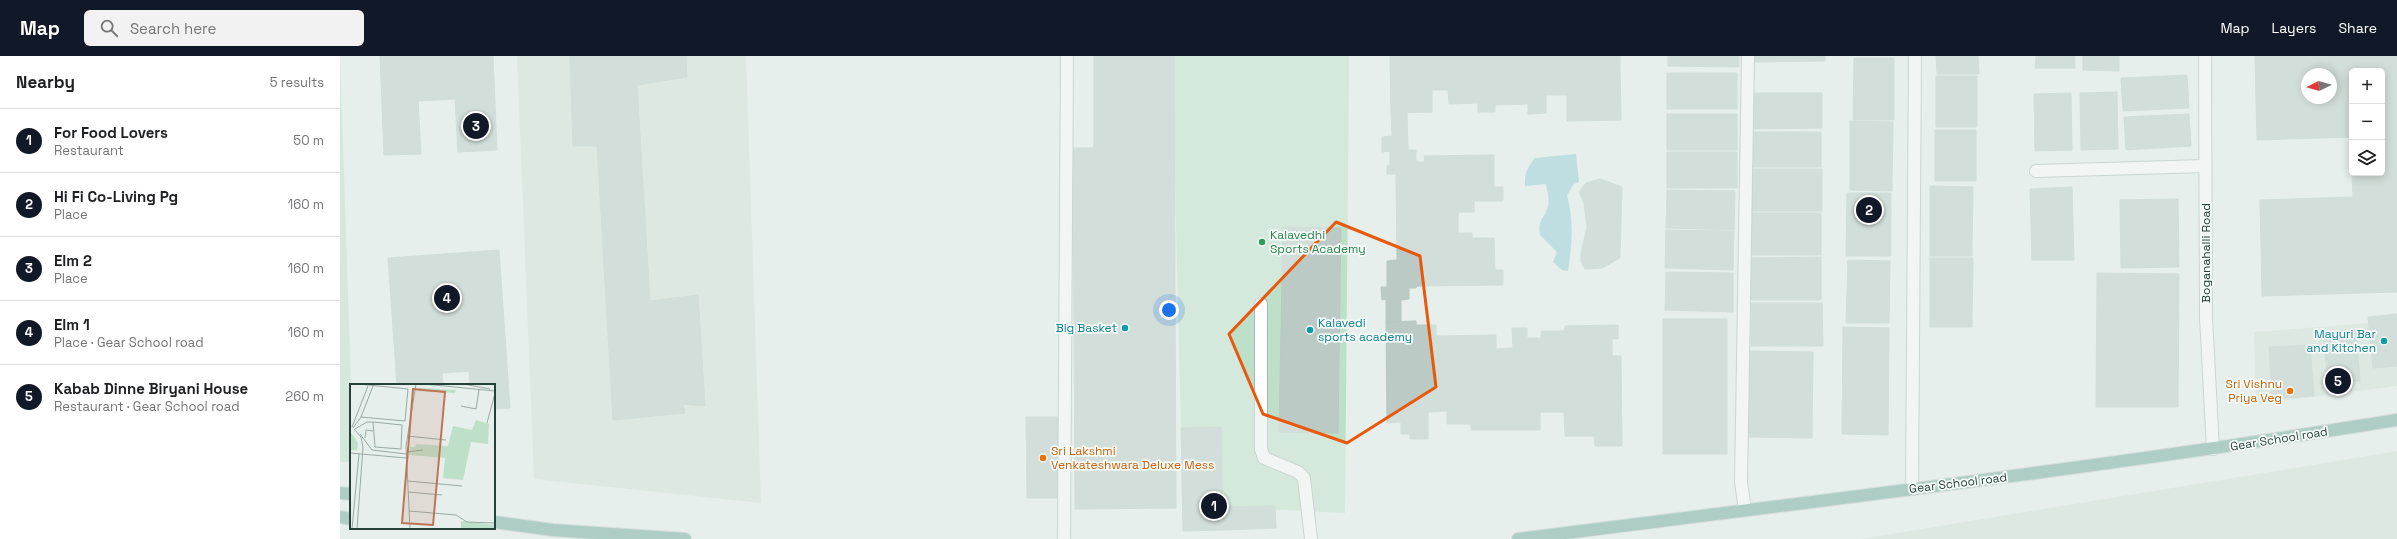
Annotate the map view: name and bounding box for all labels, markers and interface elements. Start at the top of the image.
search box [84,10,364,46]
text: Map [20,16,60,41]
icon: search [98,17,120,39]
text: Search here [130,19,216,38]
text: Map [2220,19,2250,37]
text: Layers [2272,19,2316,37]
text: Share [2338,19,2377,37]
north arrow [2301,68,2337,104]
map controls [2349,68,2385,176]
button: + [2349,68,2385,104]
text: Nearby [16,71,75,93]
text: 5 results [270,74,324,91]
button: − [2349,104,2385,140]
pin: 3 [463,111,489,141]
text: For Food Lovers [54,123,168,142]
text: 1 [26,132,32,149]
text: 50 m [293,132,324,149]
button: layers [2349,140,2385,176]
text: Restaurant [54,142,124,159]
text: Hi Fi Co-Living Pg [54,187,178,206]
pin: 2 [1856,195,1882,225]
text: 2 [25,196,33,213]
text: 160 m [288,196,324,213]
street label: Boganahalli Road [2198,203,2214,303]
text: Place [54,206,88,223]
place label: Kalavedhi Sports Academy [1270,227,1366,257]
marker: Kalavedhi Sports Academy [1257,237,1267,247]
text: Elm 2 [54,251,92,270]
text: 3 [25,260,33,277]
text: 160 m [288,260,324,277]
text: Place [54,270,88,287]
pin: 4 [434,283,460,313]
your location [1159,300,1179,320]
text: Elm 1 [54,315,90,334]
place label: Kalavedi sports academy [1318,315,1412,345]
place label: Big Basket [1056,320,1117,336]
marker: Big Basket [1120,323,1130,333]
text: 4 [25,324,33,341]
text: 160 m [288,324,324,341]
marker: Kalavedi sports academy [1305,325,1315,335]
place label: Mayuri Bar and Kitchen [2306,326,2376,356]
text: Place · Gear School road [54,334,204,351]
marker: Mayuri Bar and Kitchen [2379,336,2389,346]
pin: 5 [2325,366,2351,396]
place label: Sri Vishnu Priya Veg [2226,376,2282,406]
text: Kabab Dinne Biryani House [54,379,248,398]
inset map [350,384,495,529]
marker: Sri Vishnu Priya Veg [2285,386,2295,396]
text: 5 [25,388,33,405]
text: 260 m [285,388,324,405]
text: Restaurant · Gear School road [54,398,240,415]
street label: Gear School road [2229,423,2329,455]
place label: Sri Lakshmi Venkateshwara Deluxe Mess [1051,443,1214,473]
marker: Sri Lakshmi Venkateshwara Deluxe Mess [1038,453,1048,463]
street label: Gear School road [1908,469,2008,497]
pin: 1 [1201,491,1227,521]

